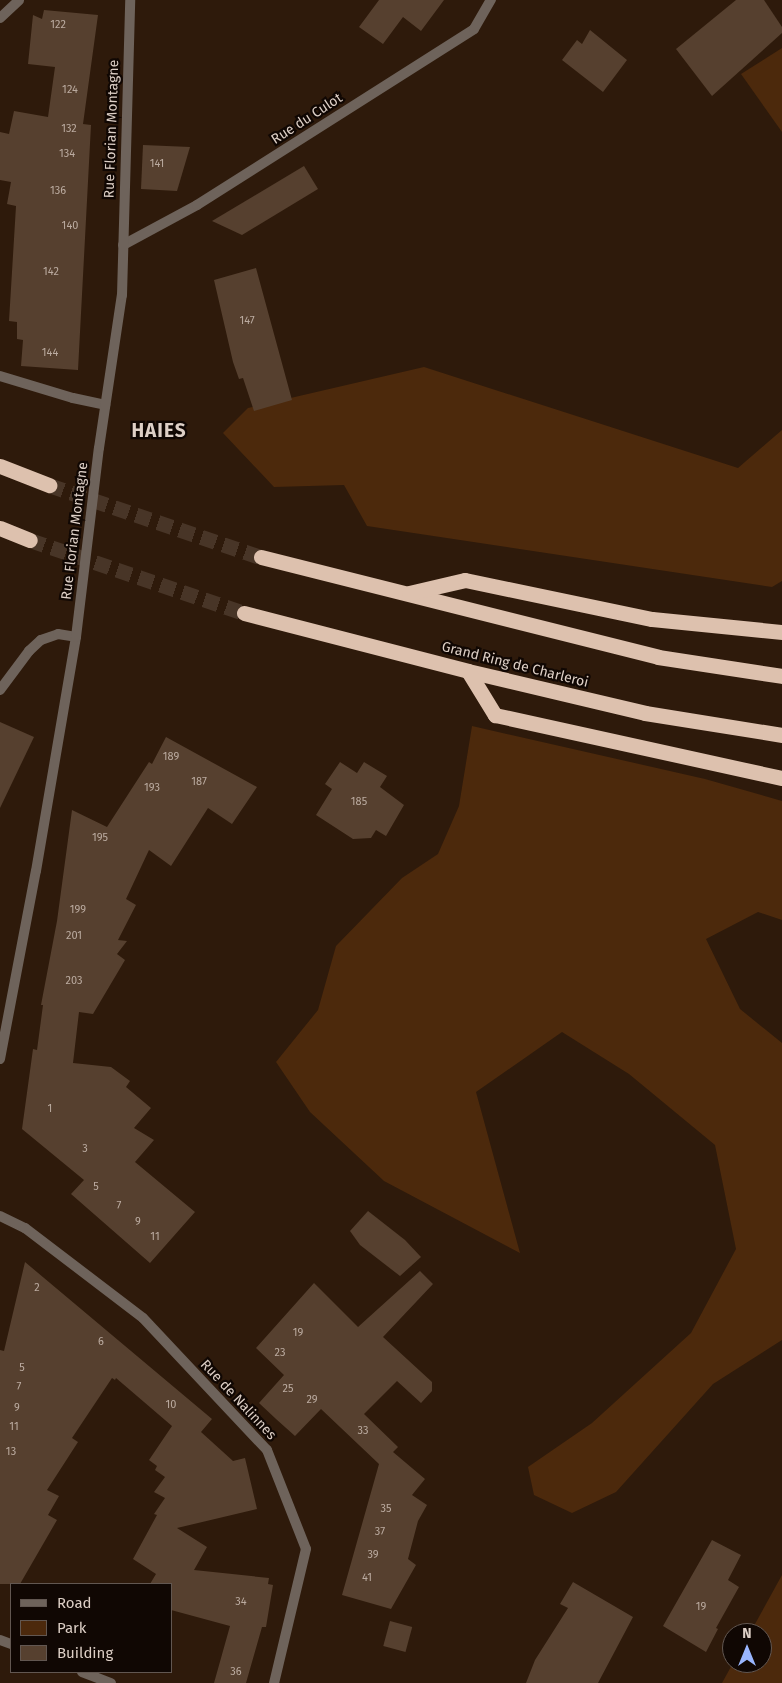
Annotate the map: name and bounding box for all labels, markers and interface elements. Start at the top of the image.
house number: 122 [50,18,66,32]
street label: Rue Florian Montagne [101,59,123,199]
house number: 124 [62,83,78,97]
street label: Rue du Culot [268,90,346,148]
house number: 132 [61,122,77,136]
house number: 134 [59,147,75,161]
house number: 141 [150,157,164,171]
house number: 136 [50,184,66,198]
house number: 140 [62,219,78,233]
house number: 142 [43,265,59,279]
house number: 147 [239,314,255,328]
house number: 144 [42,346,58,360]
district label: HAIES [131,420,187,442]
street label: Rue Florian Montagne [58,461,92,601]
street label: Grand Ring de Charleroi [440,639,590,691]
house number: 189 [163,750,179,764]
house number: 187 [191,775,207,789]
house number: 193 [144,781,160,795]
house number: 185 [351,795,367,809]
house number: 195 [92,831,108,845]
house number: 199 [70,903,86,917]
house number: 201 [66,929,82,943]
house number: 203 [66,974,82,988]
house number: 1 [48,1102,52,1116]
house number: 3 [82,1142,88,1156]
house number: 5 [93,1180,99,1194]
house number: 7 [117,1199,121,1213]
house number: 9 [135,1215,141,1229]
house number: 11 [150,1230,160,1244]
house number: 2 [34,1281,40,1295]
house number: 19 [293,1326,303,1340]
house number: 6 [98,1335,104,1349]
house number: 23 [275,1346,285,1360]
street label: Rue de Nalinnes [197,1356,279,1444]
house number: 5 [19,1361,25,1375]
house number: 7 [17,1380,21,1394]
house number: 25 [283,1382,293,1396]
house number: 29 [306,1393,318,1407]
house number: 10 [166,1398,176,1412]
house number: 9 [14,1401,20,1415]
house number: 11 [9,1420,19,1434]
house number: 33 [358,1424,368,1438]
house number: 13 [6,1445,16,1459]
house number: 35 [381,1502,391,1516]
house number: 37 [375,1525,385,1539]
house number: 39 [367,1548,379,1562]
house number: 41 [362,1571,372,1585]
legend [10,1583,172,1673]
text: Road [57,1594,92,1612]
house number: 34 [235,1595,247,1609]
house number: 19 [696,1600,706,1614]
text: Park [57,1619,87,1637]
north arrow [722,1623,772,1673]
text: N [742,1625,752,1642]
text: Building [57,1644,113,1662]
house number: 36 [230,1665,242,1679]

